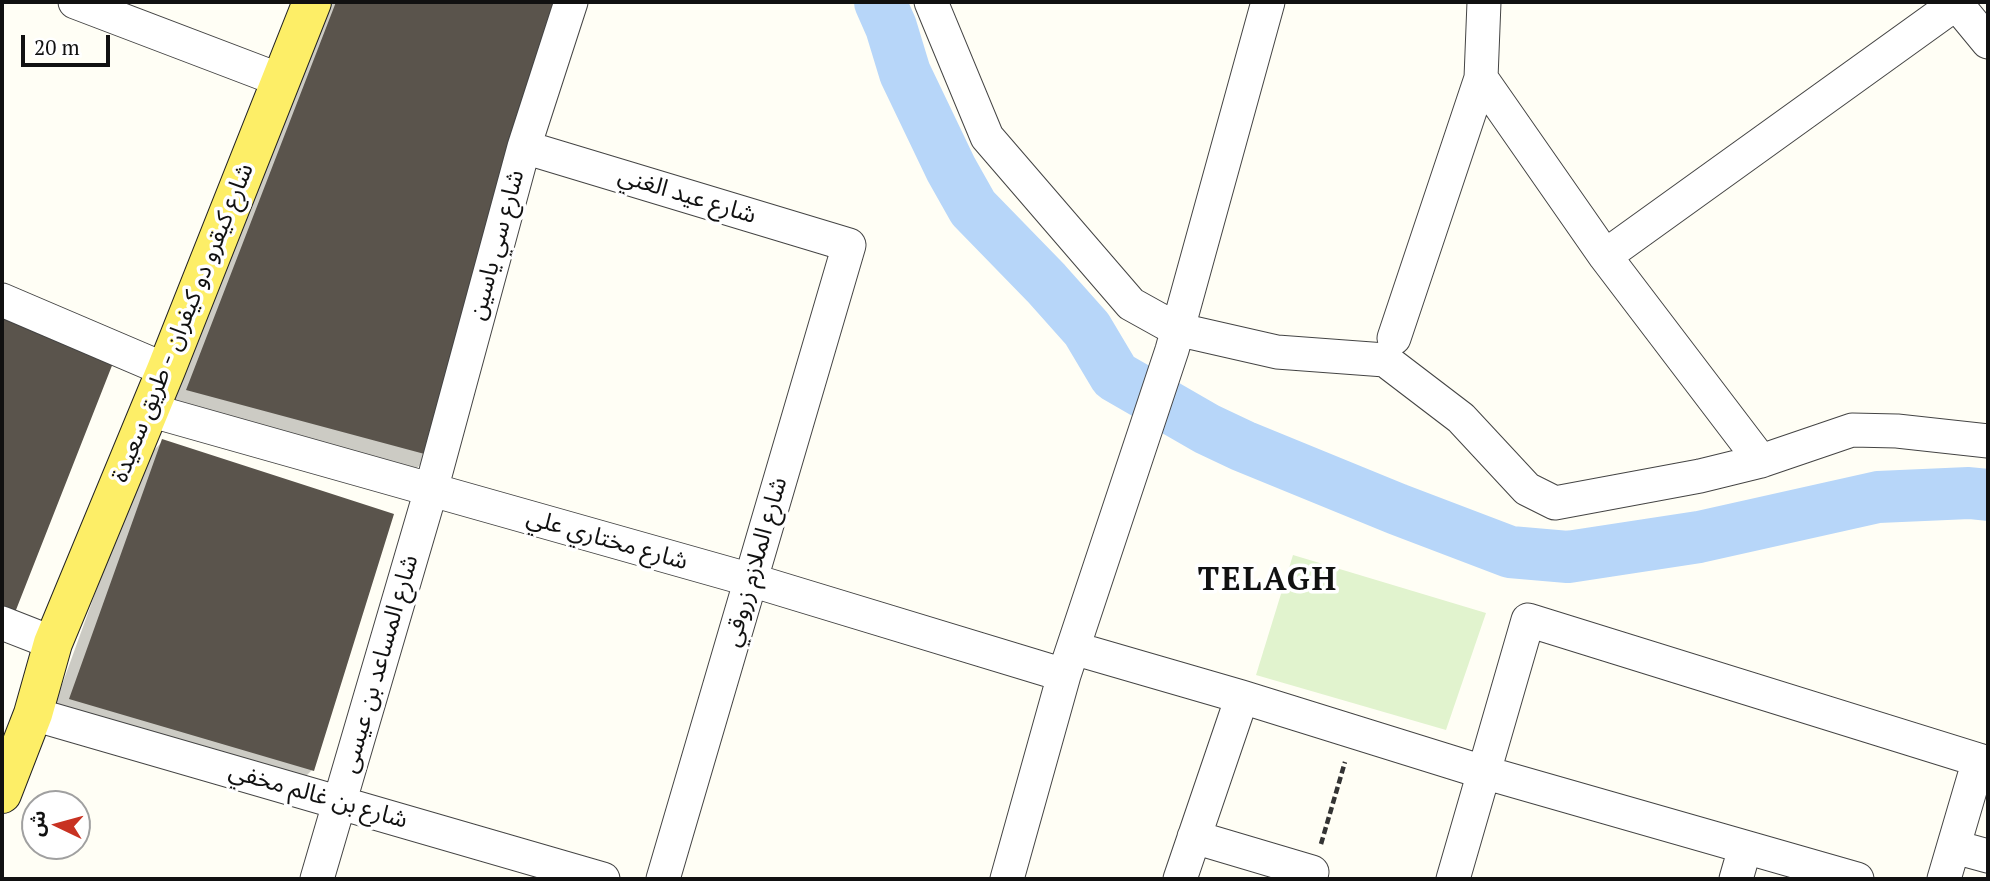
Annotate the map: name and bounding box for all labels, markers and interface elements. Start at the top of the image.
scale bar [24,21,114,65]
text: 20 m [34,33,80,61]
street label: شارع كيقرو دو كيفران - طريق سعيدة [106,159,260,487]
street label: شارع عيد الغني [615,161,759,231]
street label: شارع سي ياسين [463,167,531,323]
street label: شارع الملازم زروقي [718,474,794,650]
street label: شارع مختاري علي [523,503,691,577]
street label: شارع المساعد بن عيسى [335,552,425,776]
district label: TELAGH [1199,562,1337,600]
street label: شارع بن غالم مخفي [225,757,411,835]
north arrow [21,790,91,860]
text: ش [23,809,50,837]

